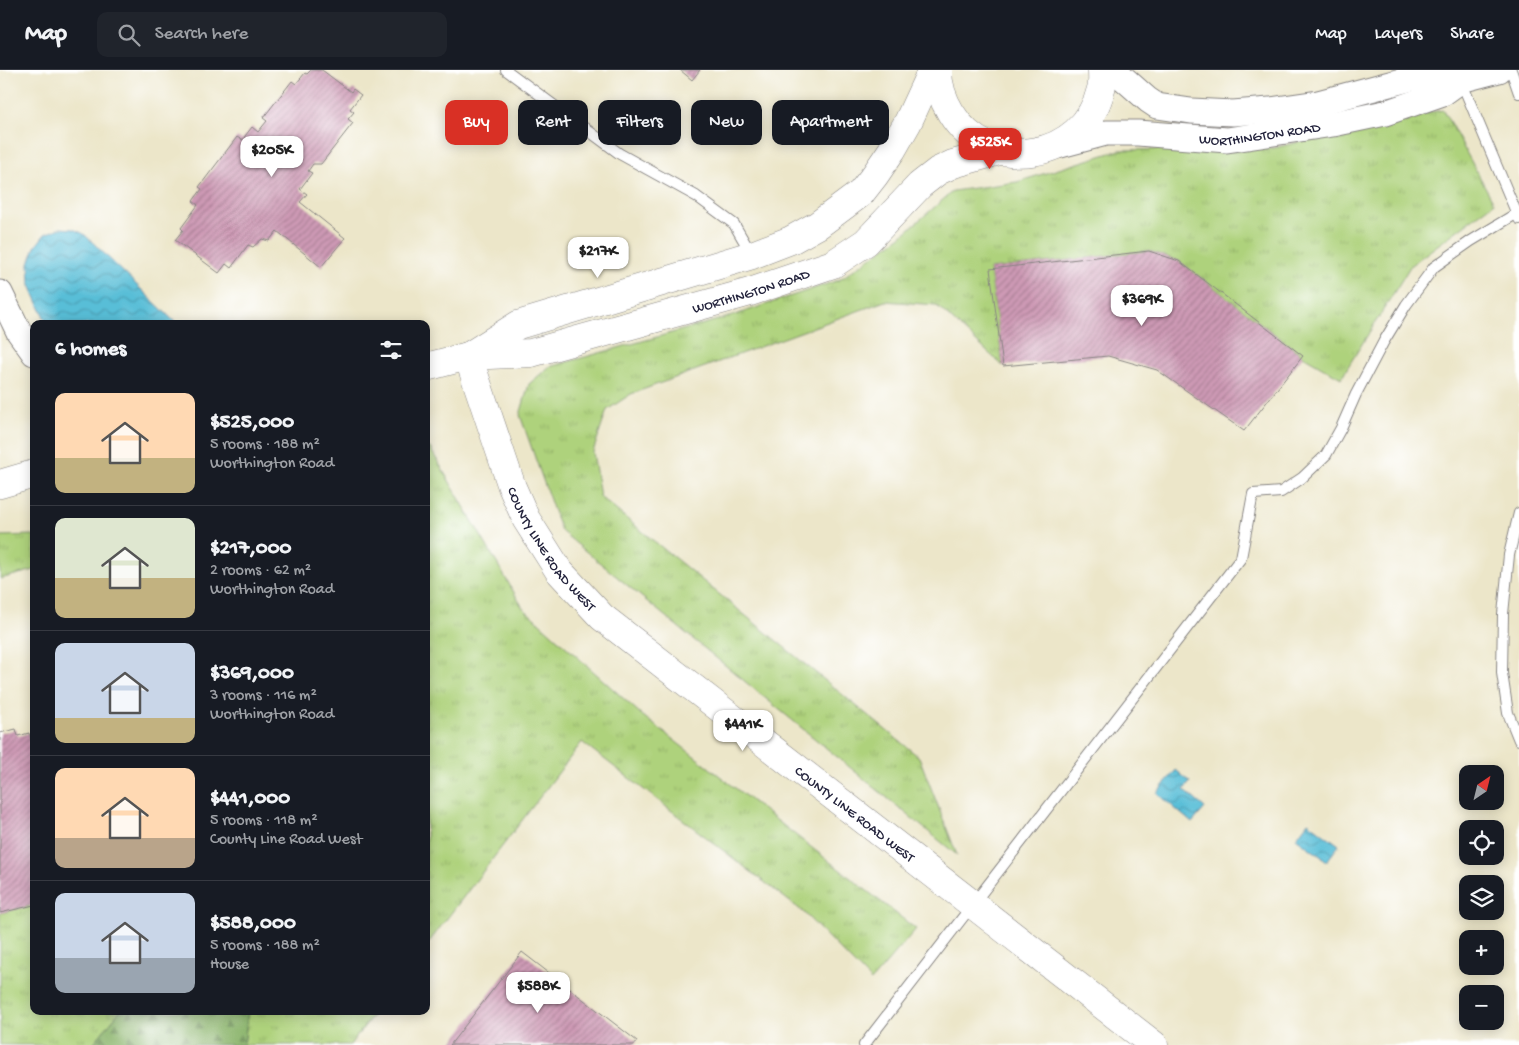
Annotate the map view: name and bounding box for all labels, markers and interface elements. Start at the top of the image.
search box [97,12,447,57]
text: Map [25,20,67,49]
icon: search [115,21,143,49]
text: Search here [155,23,248,46]
text: Map [1315,24,1347,45]
text: Layers [1375,24,1422,45]
text: Share [1450,24,1494,45]
chip: Buy [445,100,508,145]
chip: Rent [518,100,588,145]
chip: Filters [598,100,681,145]
chip: New [691,100,762,145]
chip: Apartment [772,100,889,145]
street label: WORTHINGTON ROAD [1198,120,1322,151]
pin: $525K [955,128,1025,170]
text: $525K [970,134,1010,153]
pin: $205K [237,136,307,178]
text: $205K [251,142,293,161]
pin: $217K [563,236,633,279]
text: $217K [579,243,617,262]
street label: WORTHINGTON ROAD [691,266,813,319]
pin: $369K [1107,284,1177,327]
text: $369K [1122,291,1162,310]
icon: filters [377,336,405,364]
text: 6 homes [55,338,126,363]
text: $525,000 [210,411,294,436]
icon: home [95,413,155,473]
text: 5 rooms · 188 m² [210,436,320,455]
text: Worthington Road [210,455,334,474]
street label: COUNTY LINE ROAD WEST [502,485,599,616]
text: $217,000 [210,537,292,562]
icon: home [95,538,155,598]
text: 2 rooms · 62 m² [210,562,311,581]
text: Worthington Road [210,581,334,600]
text: $369,000 [210,662,294,687]
icon: home [95,663,155,723]
text: 3 rooms · 116 m² [210,687,317,706]
text: Worthington Road [210,706,334,725]
pin: $441K [708,710,778,752]
text: $441K [724,716,762,735]
street label: COUNTY LINE ROAD WEST [790,763,917,867]
north arrow [1459,765,1504,810]
map controls [1459,765,1504,1030]
text: $441,000 [210,787,290,812]
icon: home [95,788,155,848]
text: 5 rooms · 118 m² [210,812,318,831]
button: locate [1459,820,1504,865]
text: County Line Road West [210,831,362,850]
button: layers [1459,875,1504,920]
text: $588,000 [210,912,296,937]
icon: home [95,913,155,973]
button: + [1459,930,1504,975]
text: 5 rooms · 188 m² [210,937,320,956]
text: House [210,956,249,975]
pin: $588K [503,972,573,1014]
text: $588K [517,978,559,997]
button: − [1459,985,1504,1030]

